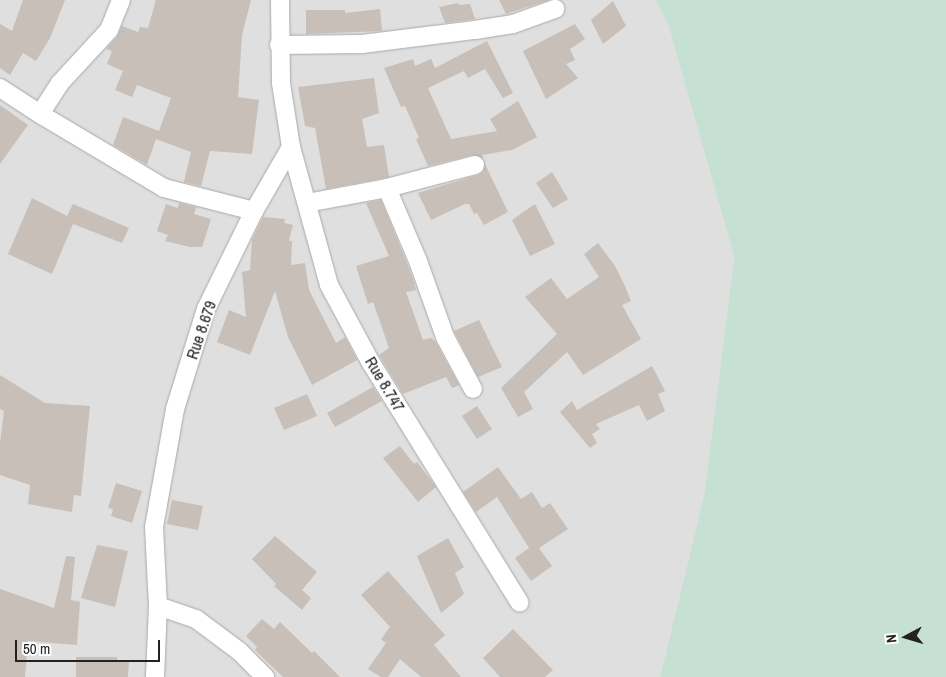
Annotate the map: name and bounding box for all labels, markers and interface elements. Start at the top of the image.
street label: Rue 8.679 [182,298,220,362]
street label: Rue 8.747 [361,353,409,415]
north arrow [881,612,931,662]
scale bar [18,630,162,662]
text: N [882,634,900,644]
text: 50 m [23,638,50,659]

